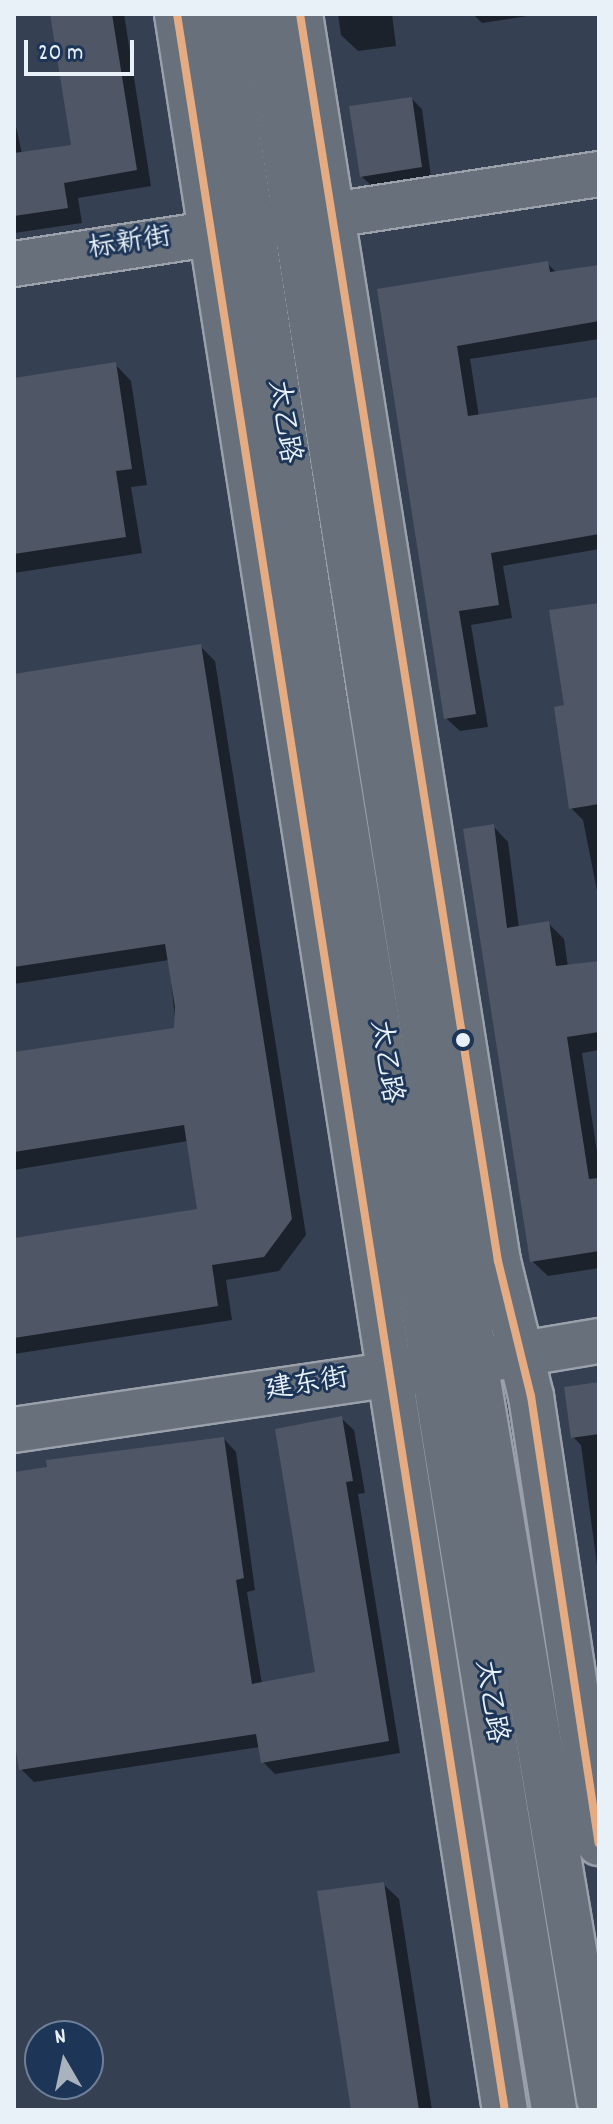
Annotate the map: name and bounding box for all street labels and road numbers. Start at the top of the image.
street label: 标新街 [86,222,174,268]
street label: 太乙路 [259,378,305,466]
street label: 太乙路 [361,1018,407,1106]
street label: 建东街 [263,1363,351,1409]
street label: 太乙路 [466,1658,512,1746]

